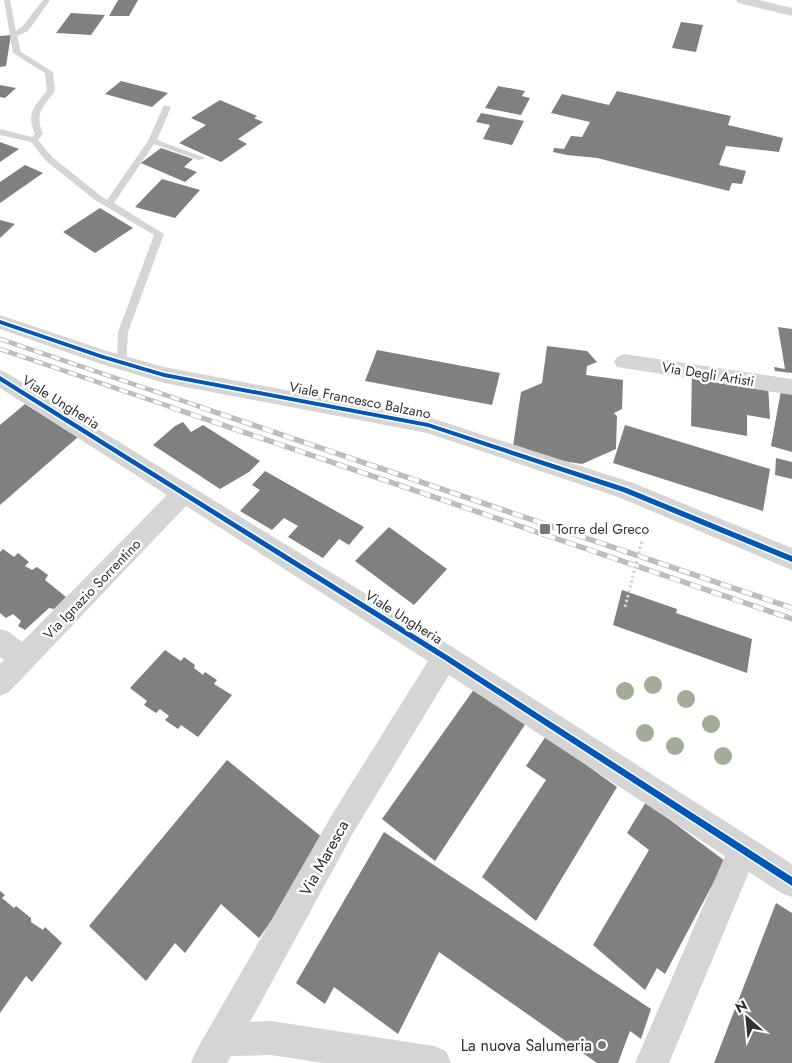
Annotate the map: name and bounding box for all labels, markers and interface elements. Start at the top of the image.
street label: Via Degli Artisti [660,357,756,391]
street label: Viale Ungheria [18,370,104,434]
street label: Viale Francesco Balzano [287,376,433,424]
place label: Torre del Greco [556,519,650,539]
marker: Torre del Greco [538,522,552,536]
street label: Via Ignazio Sorrentino [39,534,145,644]
street label: Viale Ungheria [361,585,447,649]
street label: Via Maresca [294,816,354,900]
north arrow [722,993,772,1043]
text: N [732,995,751,1018]
place label: La nuova Salumeria [461,1034,592,1057]
marker: La nuova Salumeria [596,1039,608,1051]

